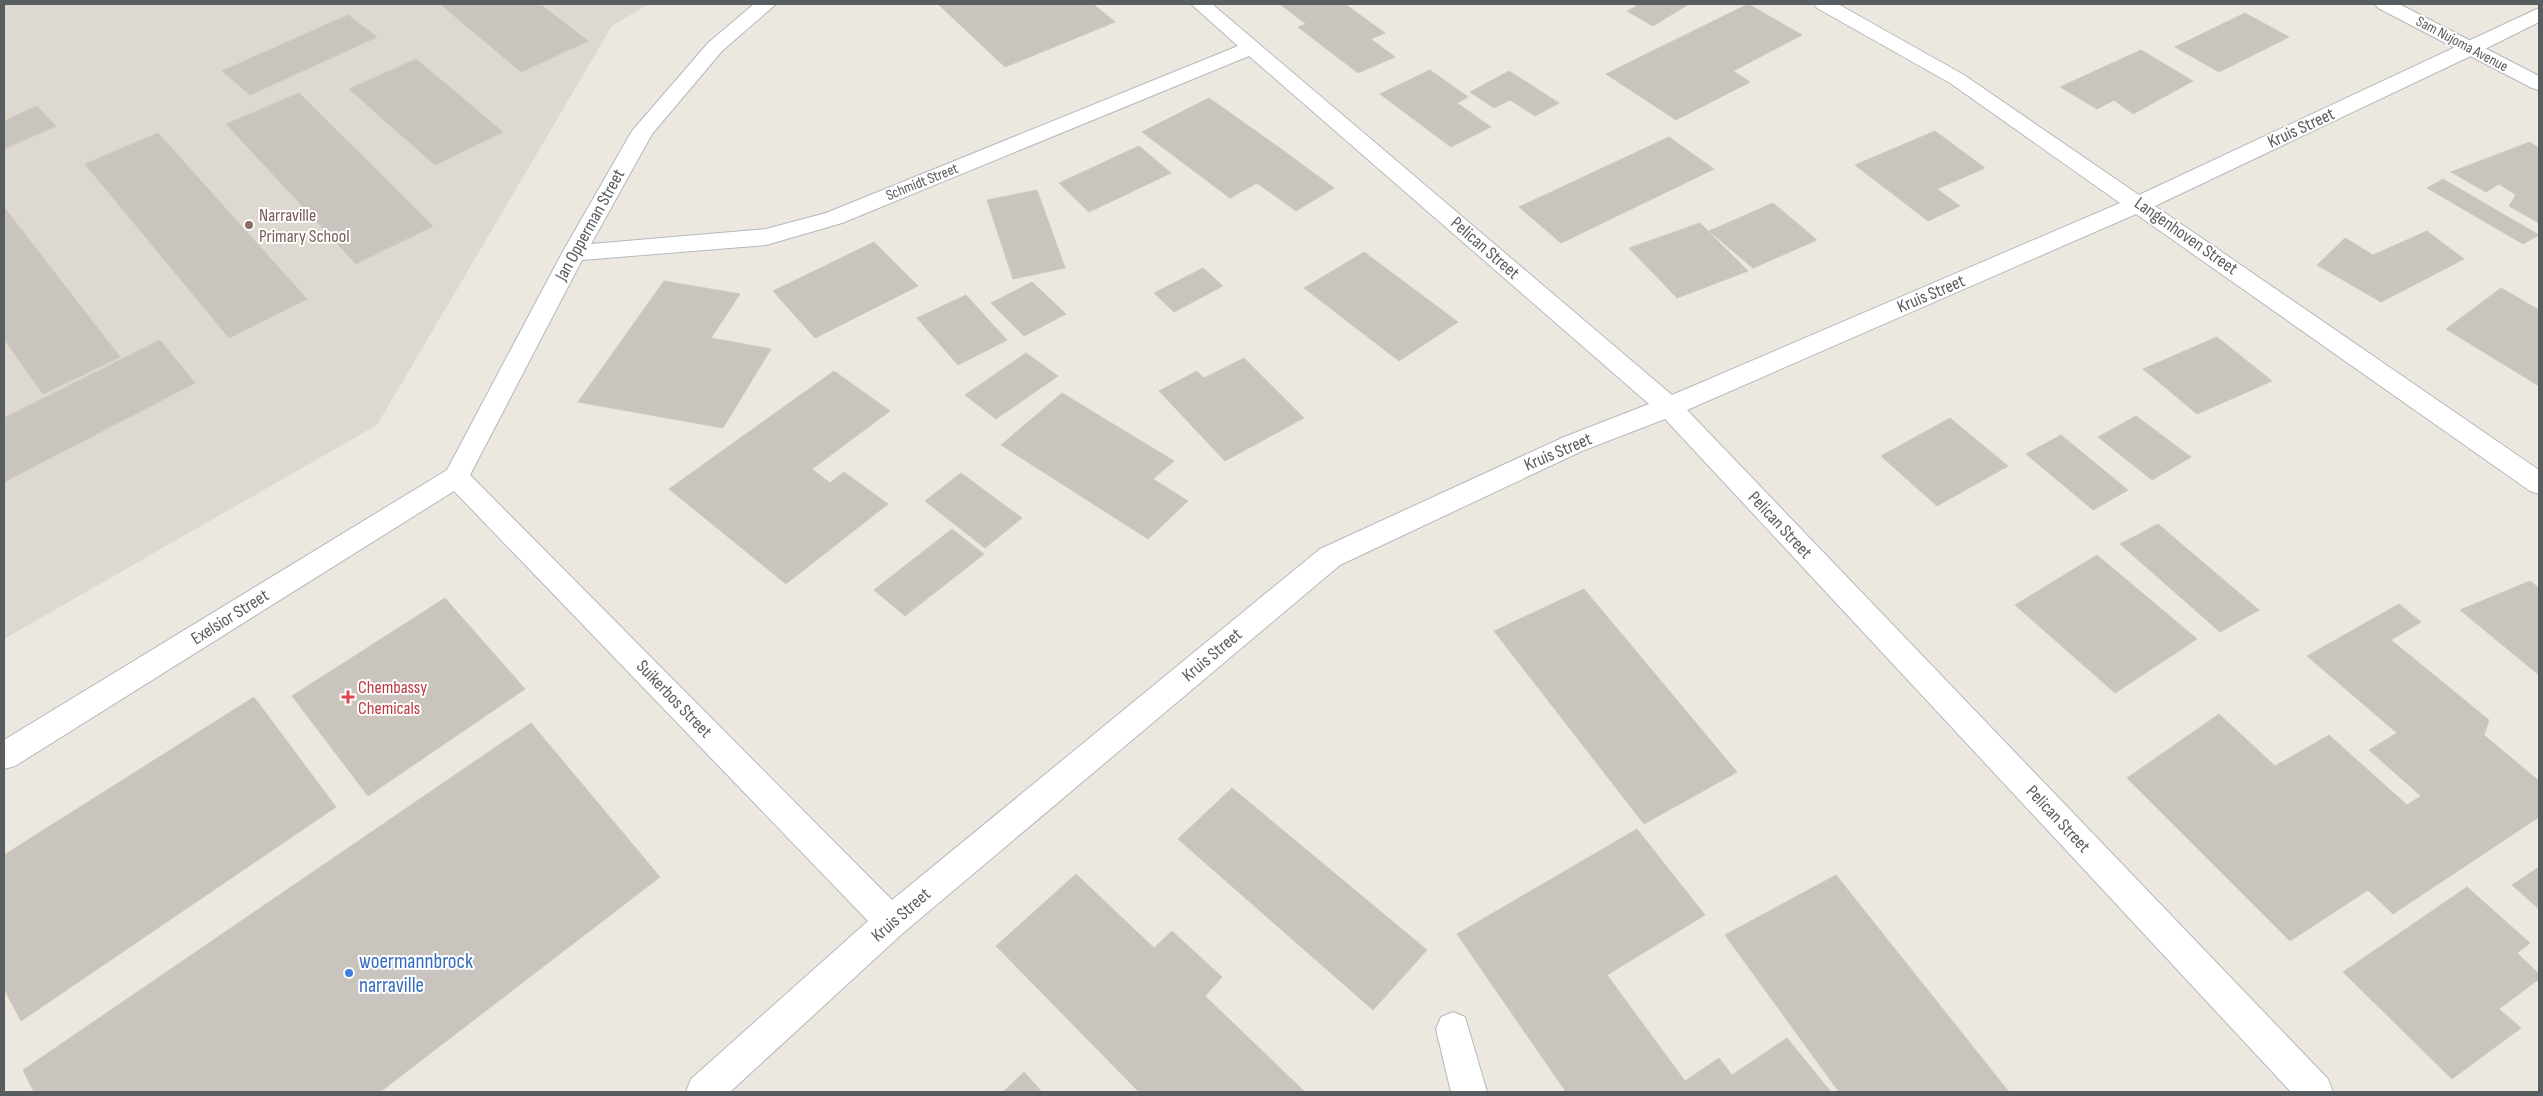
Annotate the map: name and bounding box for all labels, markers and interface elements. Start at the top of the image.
street label: Sam Nujoma Avenue [2413,12,2511,76]
street label: Kruis Street [2264,103,2338,153]
street label: Schmidt Street [883,159,961,205]
street label: Jan Opperman Street [550,165,630,285]
street label: Langenhoven Street [2130,193,2242,280]
place label: Narraville Primary School [259,205,350,247]
street label: Pelican Street [1446,212,1524,284]
marker: Narraville Primary School [243,219,255,231]
street label: Kruis Street [1894,270,1968,318]
street label: Kruis Street [1521,428,1595,476]
street label: Pelican Street [1744,487,1817,563]
street label: Exelsior Street [187,585,273,649]
street label: Kruis Street [1178,624,1246,686]
street label: Suikerbos Street [632,656,717,743]
place label: Chembassy Chemicals [358,677,427,719]
marker: Chembassy Chemicals [342,691,354,703]
street label: Pelican Street [2022,781,2095,857]
street label: Kruis Street [867,883,935,946]
place label: woermannbrock narraville [359,949,473,998]
marker: woermannbrock narraville [343,967,355,979]

